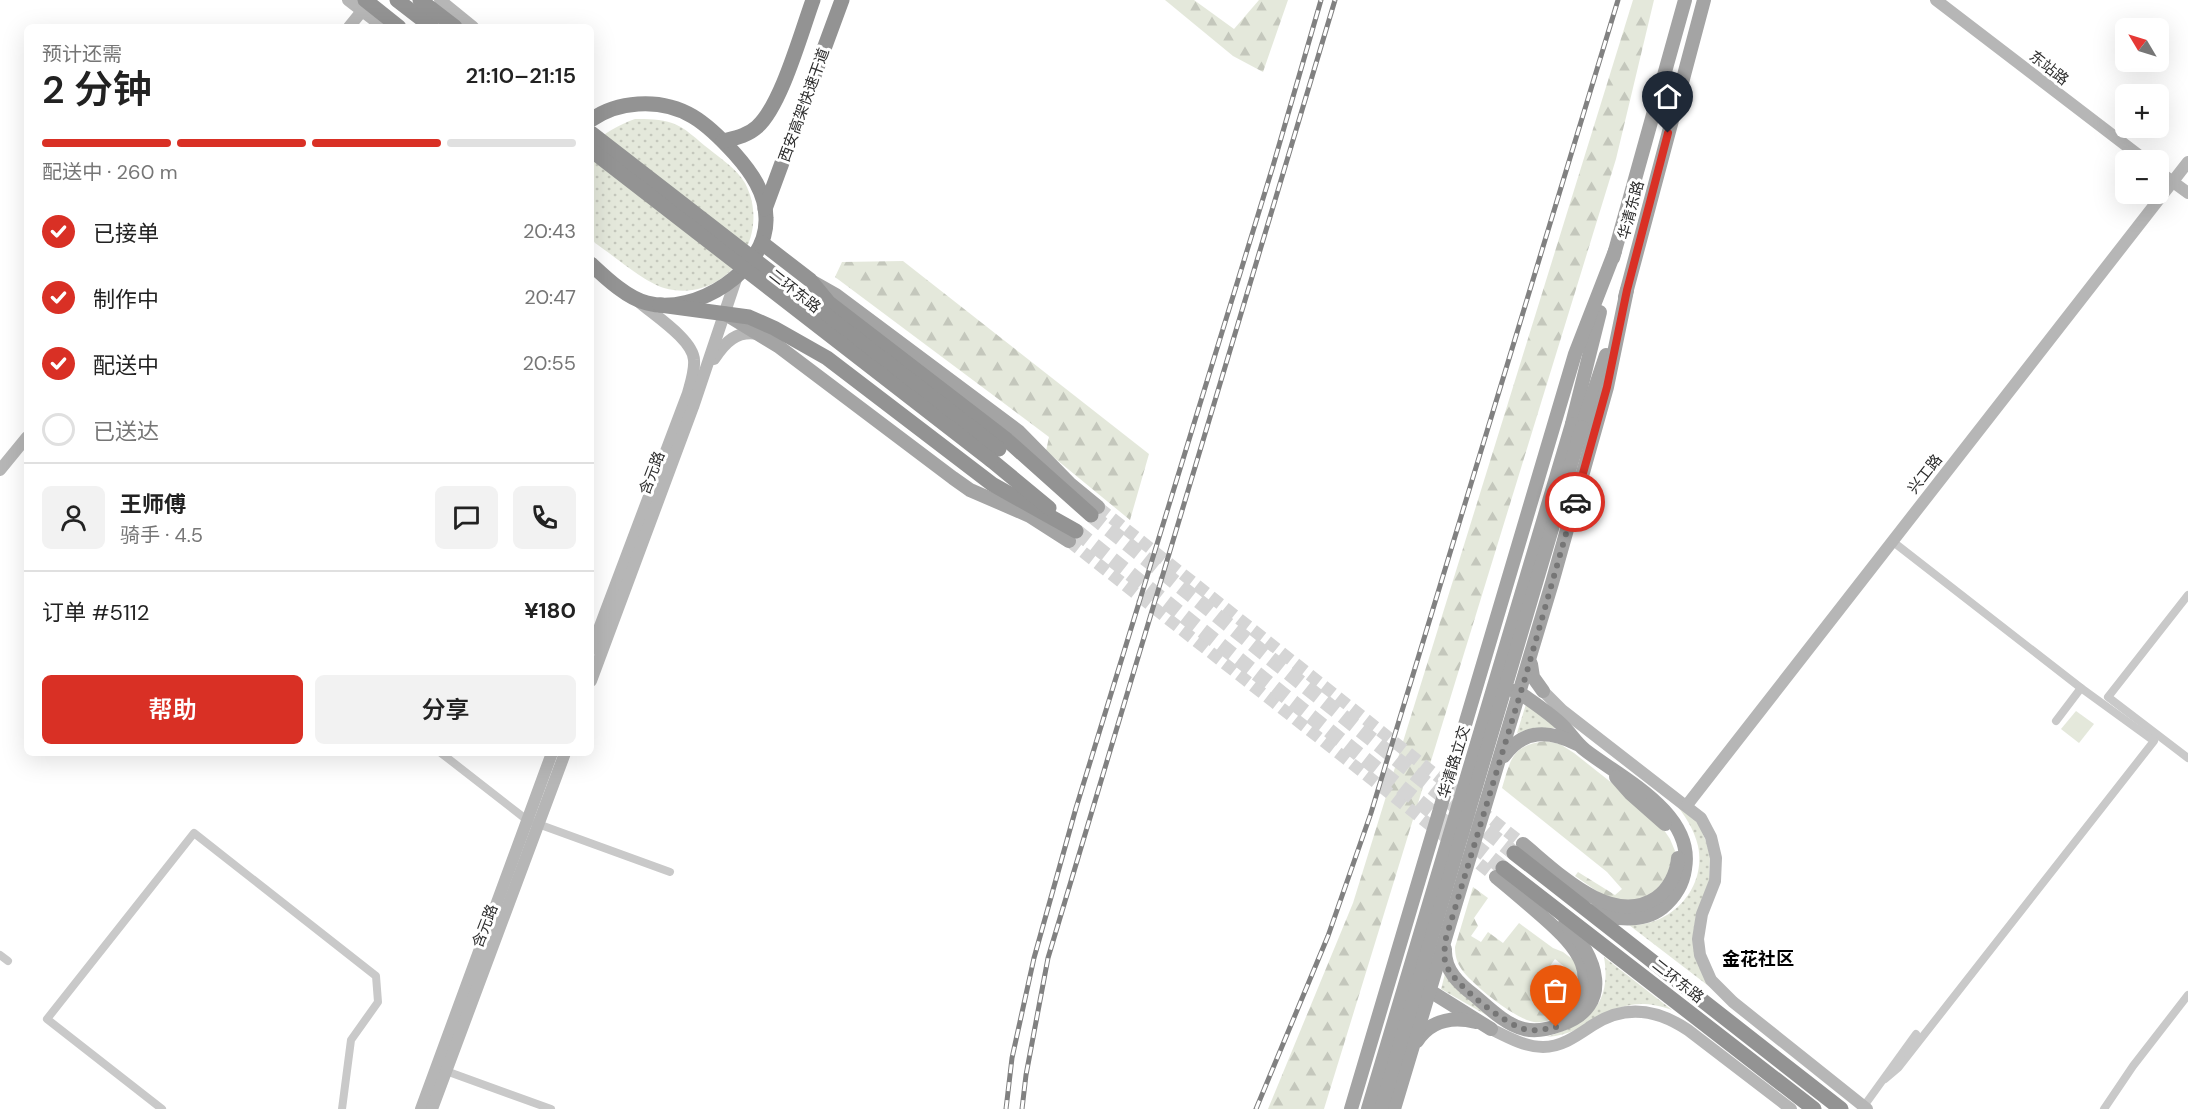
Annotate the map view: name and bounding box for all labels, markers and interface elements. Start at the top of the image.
north arrow [2115,18,2169,72]
map controls [2115,18,2169,204]
text: 预计还需 [42,41,122,67]
street label: 西安高架快速干道 [774,45,834,165]
street label: 东站路 [2025,46,2073,90]
text: 21:10–21:15 [465,61,576,90]
text: 2 分钟 [42,64,152,115]
pin [1642,71,1693,133]
icon: home [1651,80,1684,113]
button: + [2115,84,2169,138]
button: − [2115,150,2169,204]
text: 配送中 · 260 m [42,159,178,185]
street label: 华清东路 [1614,178,1648,242]
icon: check [42,215,75,248]
text: 20:43 [523,218,576,244]
text: 已接单 [93,219,159,248]
street label: 二环东路 [765,265,825,317]
icon: check [42,281,75,314]
text: 20:47 [524,284,576,310]
text: 制作中 [93,285,159,314]
icon: check [42,347,75,380]
text: 20:55 [523,350,576,376]
text: 配送中 [93,351,159,380]
text: 已送达 [93,417,159,446]
street label: 含元路 [635,448,669,498]
street label: 兴工路 [1903,450,1947,498]
courier [1545,472,1605,532]
button: person [42,486,105,549]
button: chat [435,486,498,549]
button: phone [513,486,576,549]
icon: car [1559,486,1592,519]
text: 王师傅 [120,490,186,519]
text: 骑手 · 4.5 [120,522,203,548]
text: ¥180 [524,596,576,625]
text: 订单 #5112 [42,598,149,627]
button: 帮助 [42,675,303,744]
button: 分享 [315,675,576,744]
street label: 华清路立交 [1433,723,1475,801]
street label: 含元路 [468,901,502,951]
district label: 金花社区 [1722,947,1794,971]
street label: 二环东路 [1648,955,1708,1007]
pin [1530,965,1581,1027]
icon: bag [1539,974,1572,1007]

